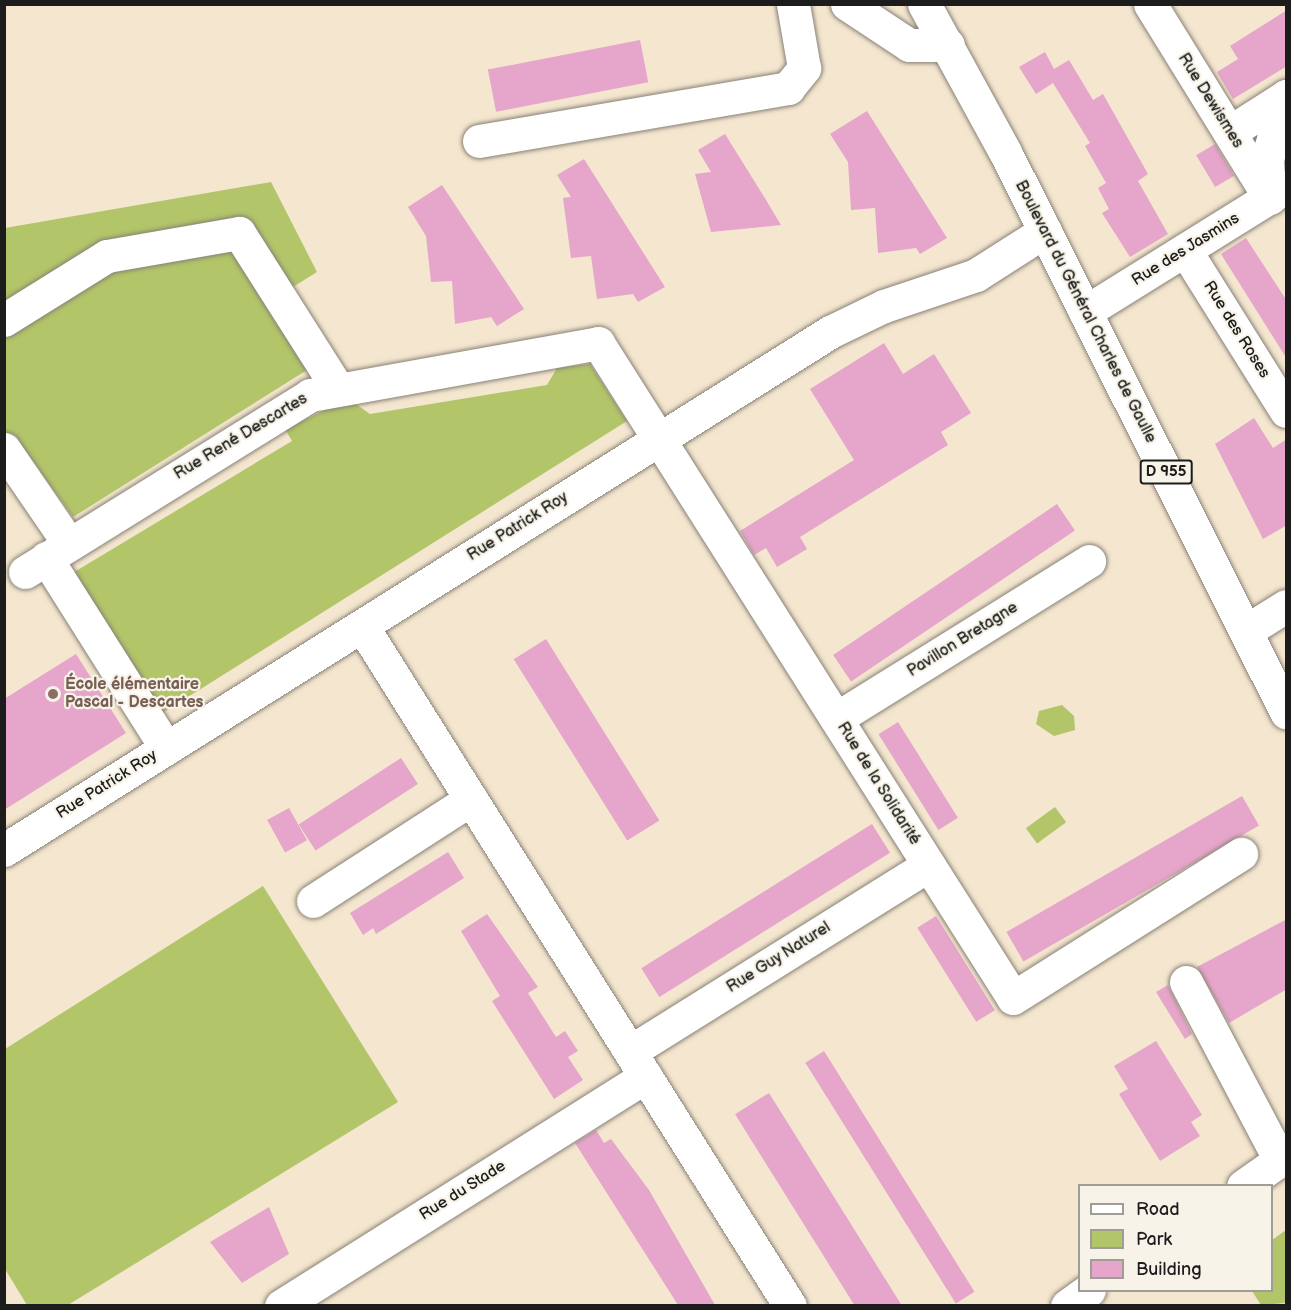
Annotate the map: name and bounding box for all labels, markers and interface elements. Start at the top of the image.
street label: Rue Dewismes [1173,50,1247,152]
street label: Boulevard du Général Charles de Gaulle [1010,178,1160,446]
street label: Rue des Jasmins [1128,209,1244,291]
street label: Rue des Roses [1199,278,1273,382]
street label: Rue René Descartes [171,390,311,484]
road number: D 955 [1139,460,1193,484]
street label: Rue Patrick Roy [464,488,572,566]
street label: Pavillon Bretagne [904,598,1022,682]
place label: École élémentaire Pascal - Descartes [65,675,203,713]
marker: École élémentaire Pascal - Descartes [46,687,60,701]
street label: Rue de la Solidarité [832,719,924,849]
street label: Rue Patrick Roy [53,746,161,824]
street label: Rue Guy Naturel [723,918,835,998]
street label: Rue du Stade [416,1157,510,1225]
legend [1078,1184,1273,1292]
text: Road [1136,1199,1180,1220]
text: Park [1136,1229,1172,1250]
text: Building [1136,1259,1202,1280]

